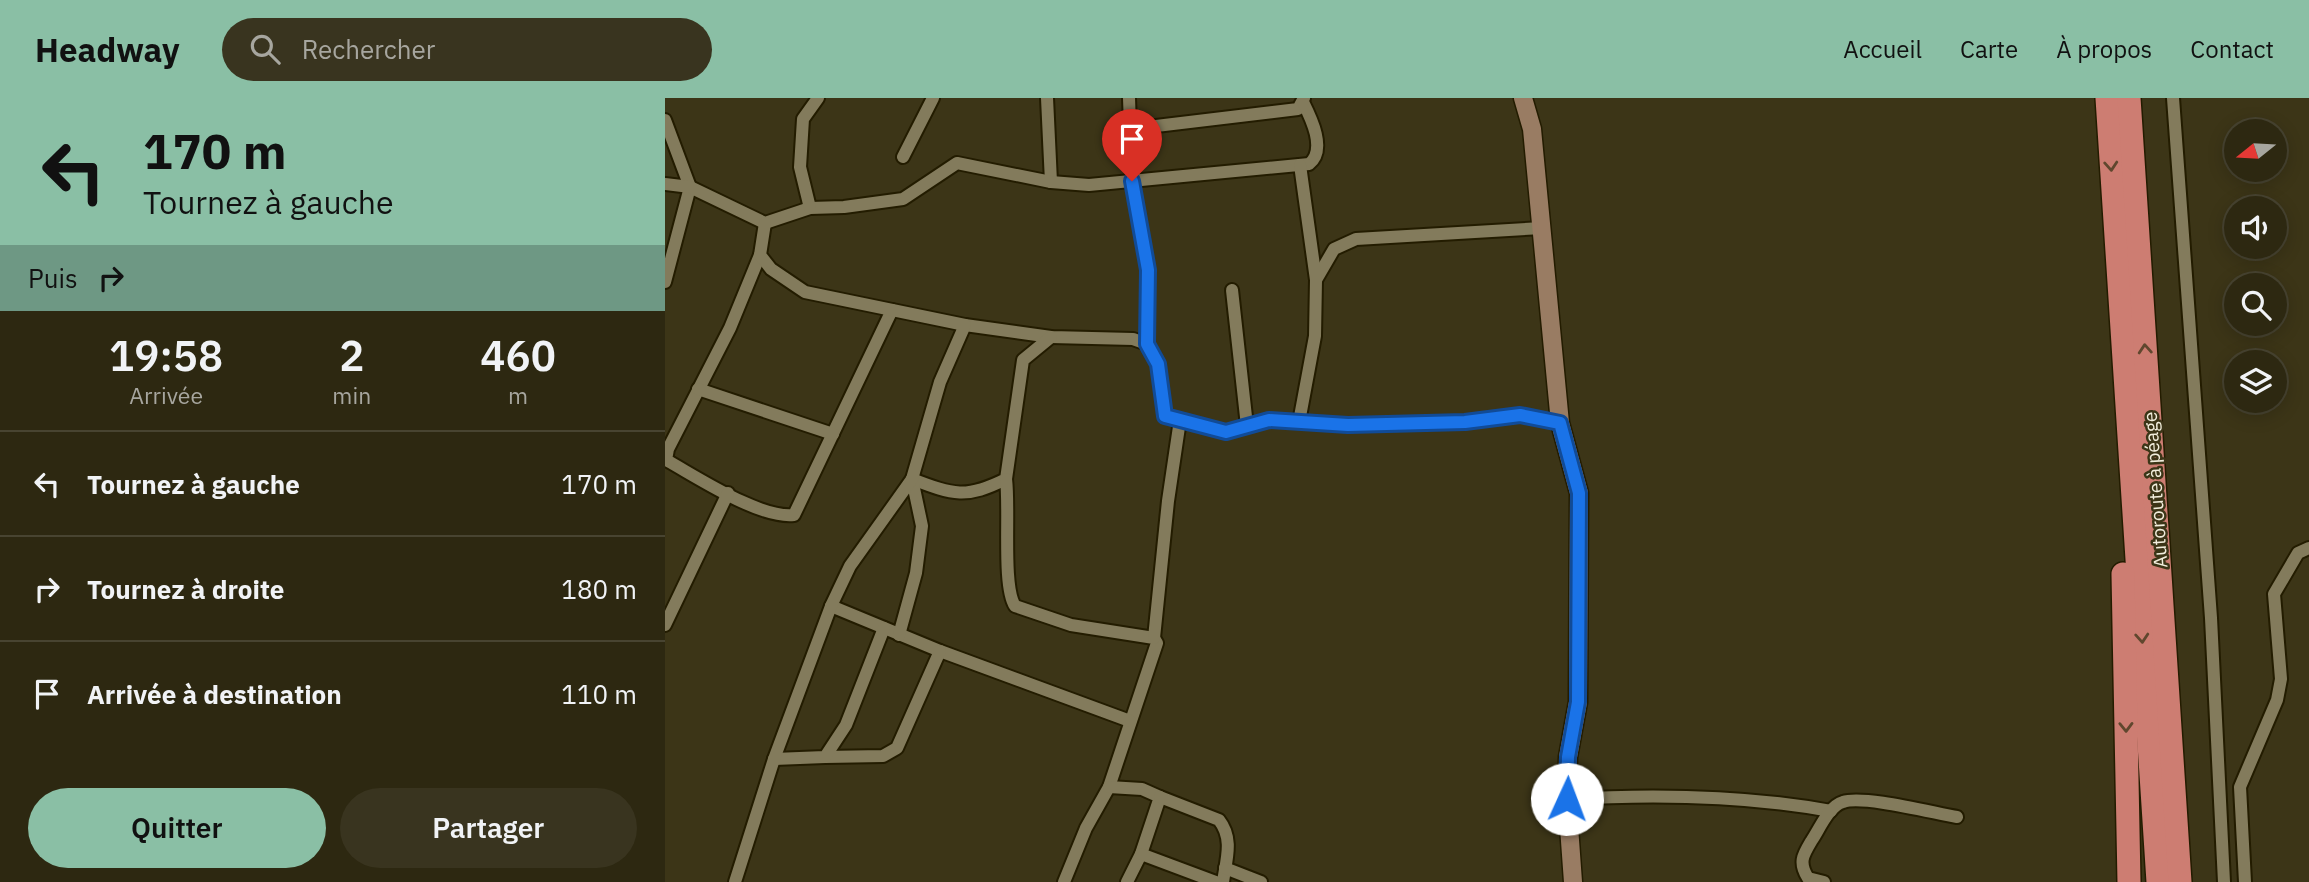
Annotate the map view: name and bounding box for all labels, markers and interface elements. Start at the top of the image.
search box [222,18,712,81]
text: Headway [35,28,180,71]
icon: search [246,30,284,68]
text: Rechercher [302,32,435,66]
text: Accueil [1843,33,1922,65]
text: Carte [1960,33,2018,65]
text: À propos [2056,33,2152,65]
text: Contact [2190,33,2274,65]
pin [1102,109,1162,181]
text: 170 m [143,119,287,182]
north arrow [2224,119,2287,182]
map controls [2224,119,2287,413]
icon: arrive [1113,120,1151,158]
icon: left [28,126,119,217]
one-way arrow [2103,161,2118,172]
text: Tournez à gauche [143,181,394,223]
button: sound [2224,196,2287,259]
icon: right [92,259,130,297]
text: Puis [28,261,78,295]
button: search [2224,273,2287,336]
text: 19:58 [109,328,223,383]
text: 2 [339,328,364,383]
text: 460 [480,328,556,383]
one-way arrow [2138,344,2153,355]
button: layers [2224,350,2287,413]
text: Arrivée [129,380,203,410]
text: min [332,380,371,410]
text: m [508,380,528,410]
street label: Autoroute à péage [2138,411,2172,569]
icon: left [28,465,66,503]
text: Tournez à gauche [87,467,300,501]
text: 170 m [561,467,637,501]
icon: right [28,570,66,608]
text: Tournez à droite [87,572,284,606]
text: 180 m [561,572,637,606]
one-way arrow [2134,632,2149,643]
icon: arrive [28,675,66,713]
text: Arrivée à destination [87,677,342,711]
text: 110 m [561,677,637,711]
one-way arrow [2118,722,2134,733]
position arrow [1530,762,1604,836]
button: Quitter [28,788,326,868]
button: Partager [340,788,637,868]

